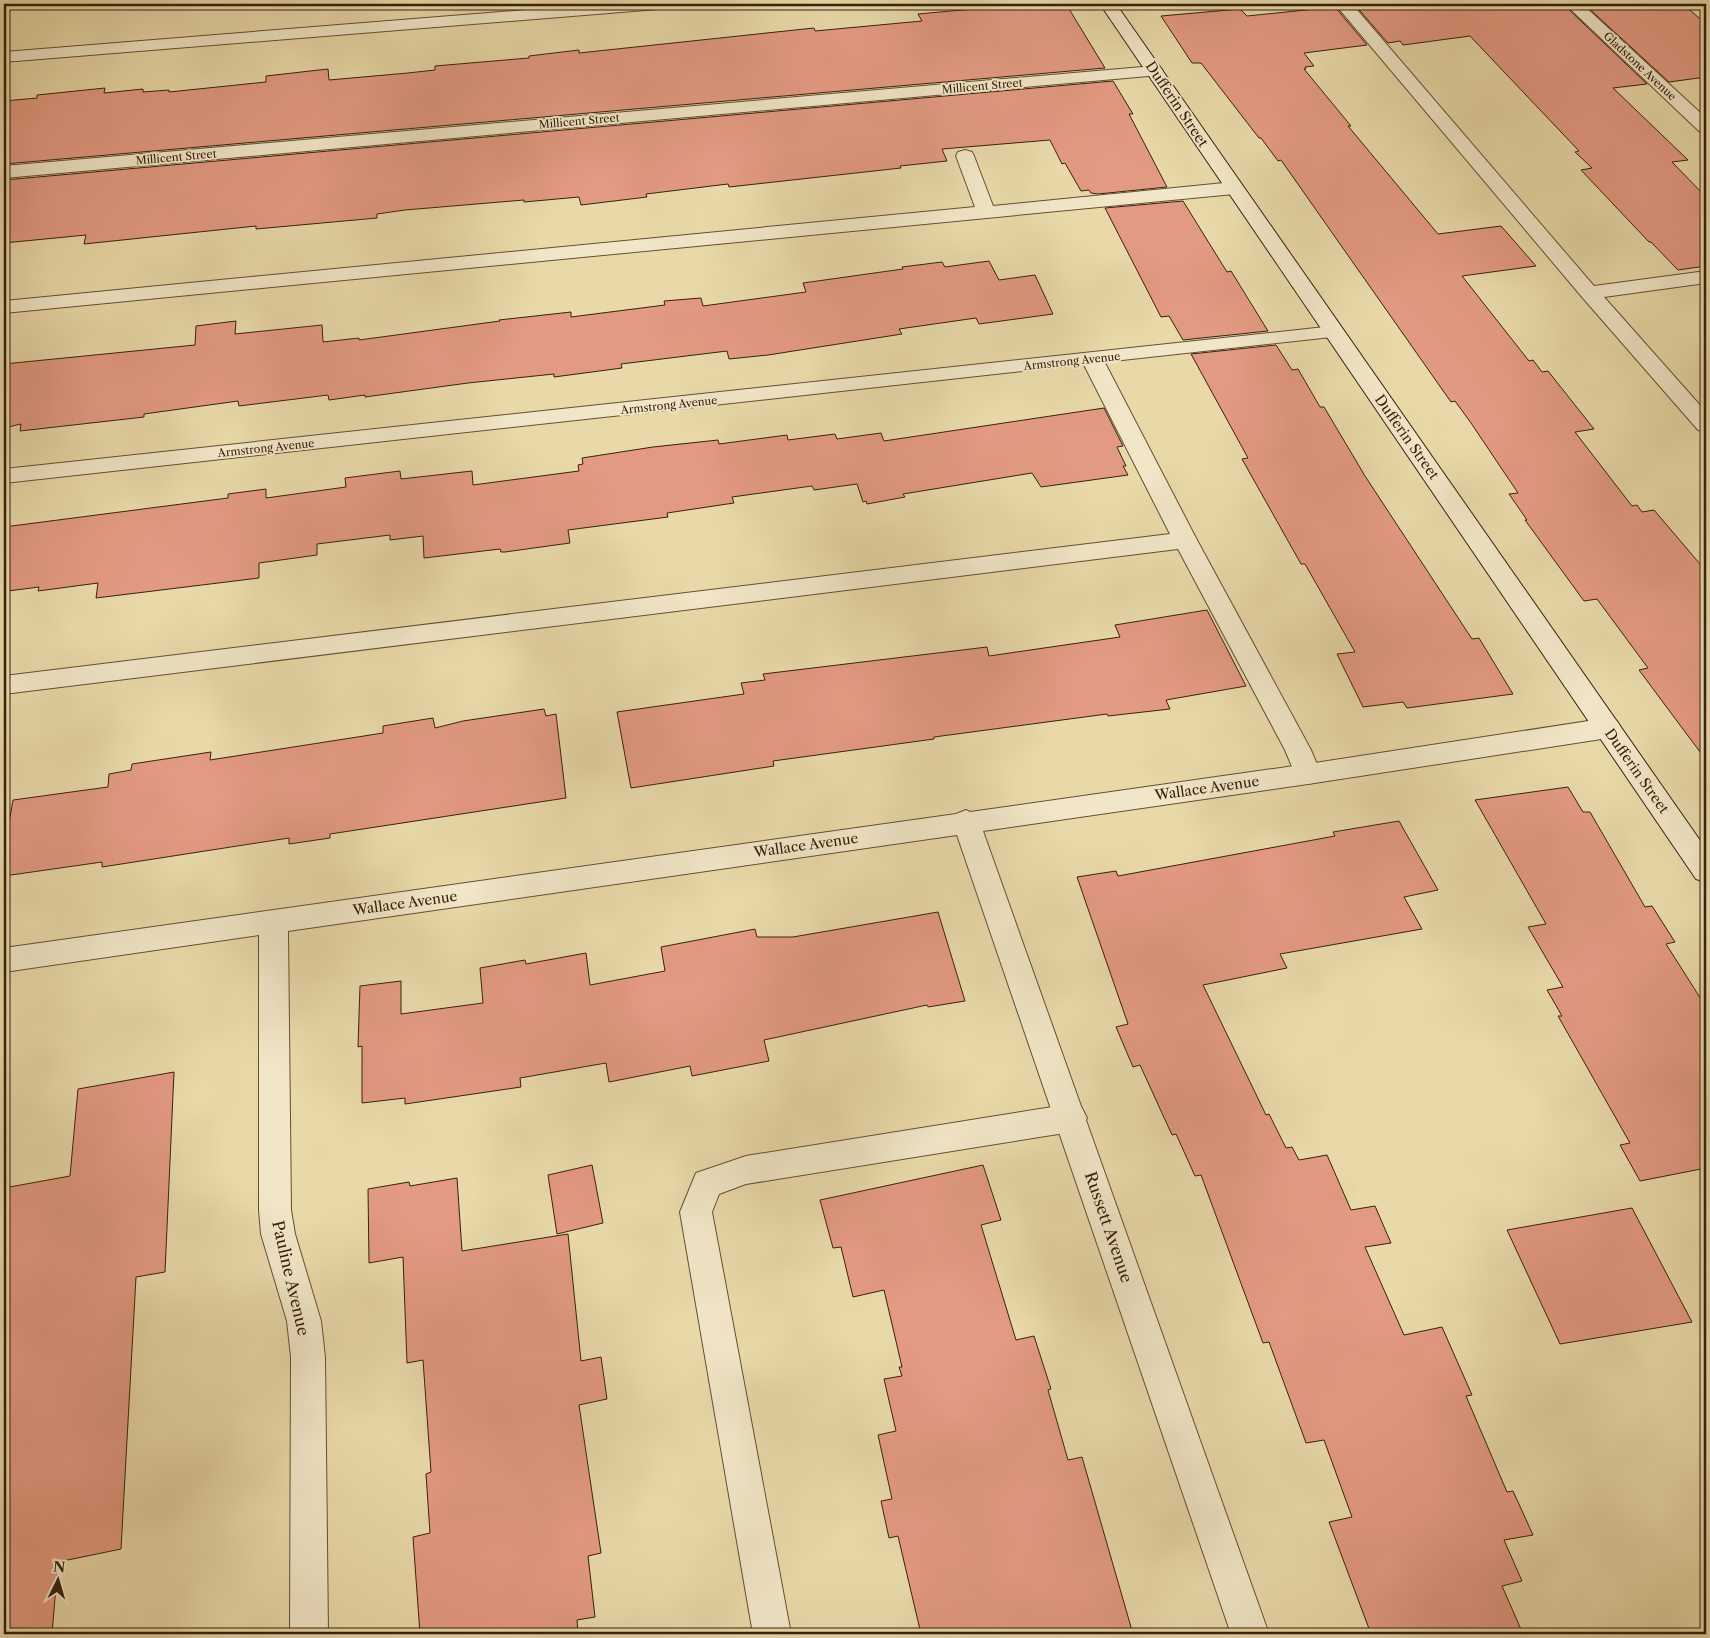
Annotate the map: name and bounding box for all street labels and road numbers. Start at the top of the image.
street label: Gladstone Avenue [1601,29,1679,103]
street label: Dufferin Street [1142,58,1212,150]
street label: Millicent Street [941,75,1023,97]
street label: Millicent Street [538,110,620,132]
street label: Millicent Street [135,146,217,168]
street label: Armstrong Avenue [1022,349,1121,373]
street label: Dufferin Street [1371,391,1443,483]
street label: Armstrong Avenue [619,393,718,417]
street label: Armstrong Avenue [216,436,315,460]
street label: Dufferin Street [1601,725,1673,817]
street label: Wallace Avenue [1153,772,1261,804]
street label: Wallace Avenue [752,829,860,861]
street label: Wallace Avenue [351,887,459,919]
street label: Russett Avenue [1081,1169,1137,1285]
street label: Pauline Avenue [268,1218,314,1338]

